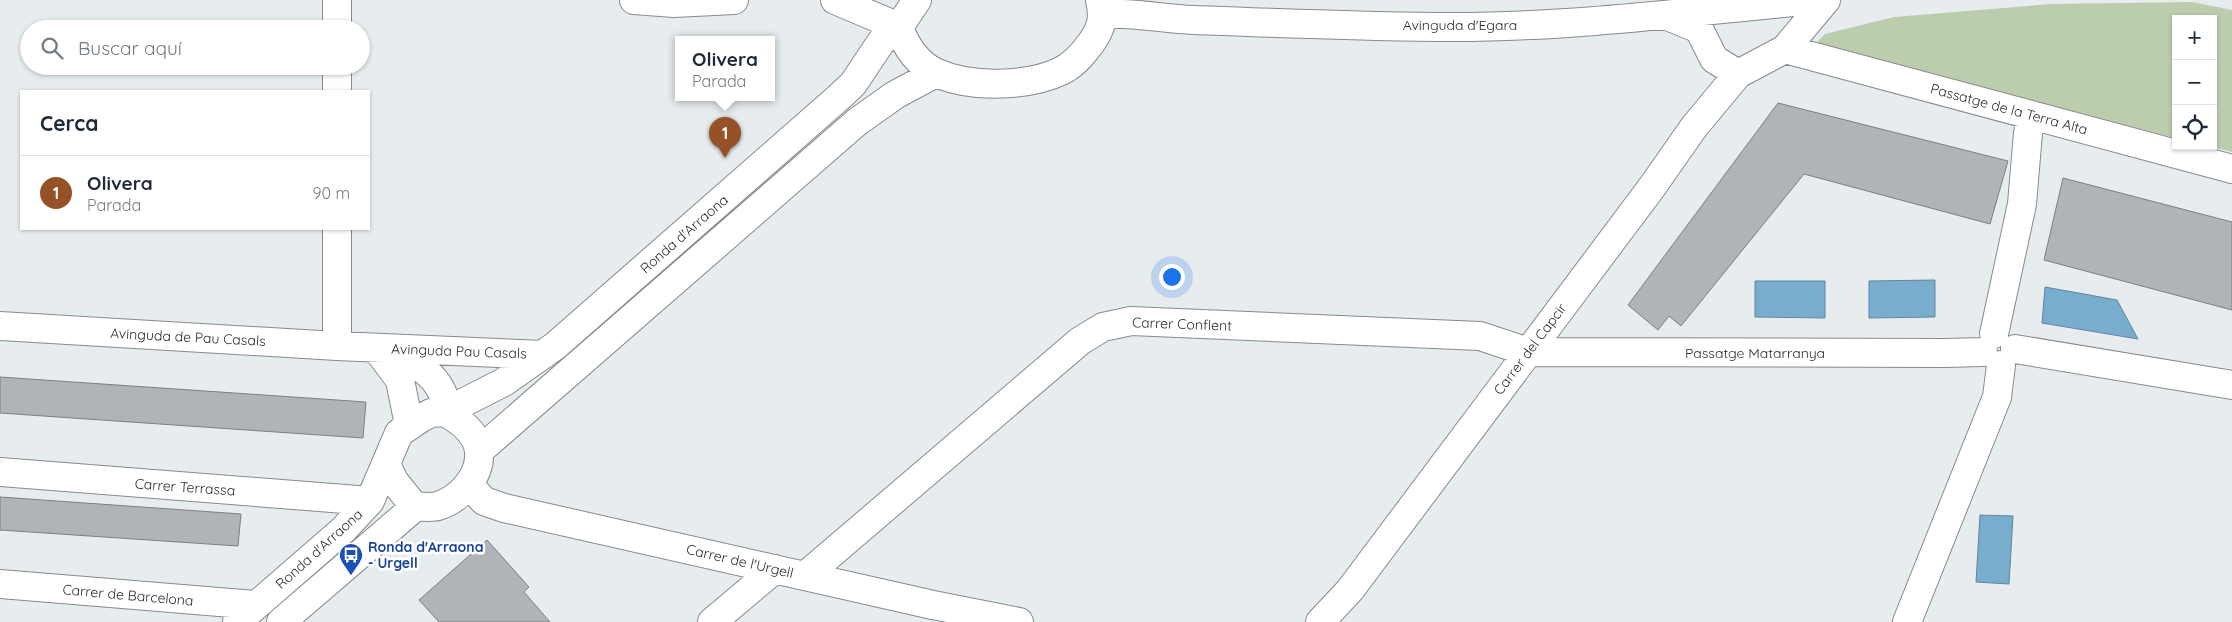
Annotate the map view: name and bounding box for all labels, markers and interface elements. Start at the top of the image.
map controls [2172,15,2217,150]
button: + [2172,15,2217,60]
street label: Avinguda d'Egara [1403,16,1517,34]
search box [20,20,370,75]
icon: search [38,34,66,62]
text: Buscar aquí [78,36,182,60]
popup [675,36,775,101]
text: Olivera [692,47,758,71]
button: − [2172,60,2217,105]
text: Parada [692,71,746,91]
street label: Passatge de la Terra Alta [1928,79,2090,139]
button: locate [2172,105,2217,150]
text: Cerca [40,110,98,136]
pin: 1 [709,117,741,158]
text: Olivera [87,171,153,195]
text: 1 [53,183,59,203]
text: 90 m [313,183,350,203]
street label: Ronda d'Arraona [636,191,732,277]
text: Parada [87,195,141,215]
your location [1159,264,1185,290]
street label: Carrer del Capcir [1490,299,1571,399]
street label: Carrer Conflent [1132,313,1232,335]
street label: Avinguda de Pau Casals [110,324,266,350]
street label: Avinguda Pau Casals [391,340,527,362]
street label: Passatge Matarranya [1685,344,1825,362]
street label: Carrer Terrassa [134,475,236,499]
street label: Ronda d'Arraona [272,505,366,593]
place label: Ronda d'Arraona - Urgell [368,538,484,572]
street label: Carrer de l'Urgell [685,540,795,582]
bus stop icon: Ronda d'Arraona - Urgell [338,542,364,576]
street label: Carrer de Barcelona [62,580,194,610]

